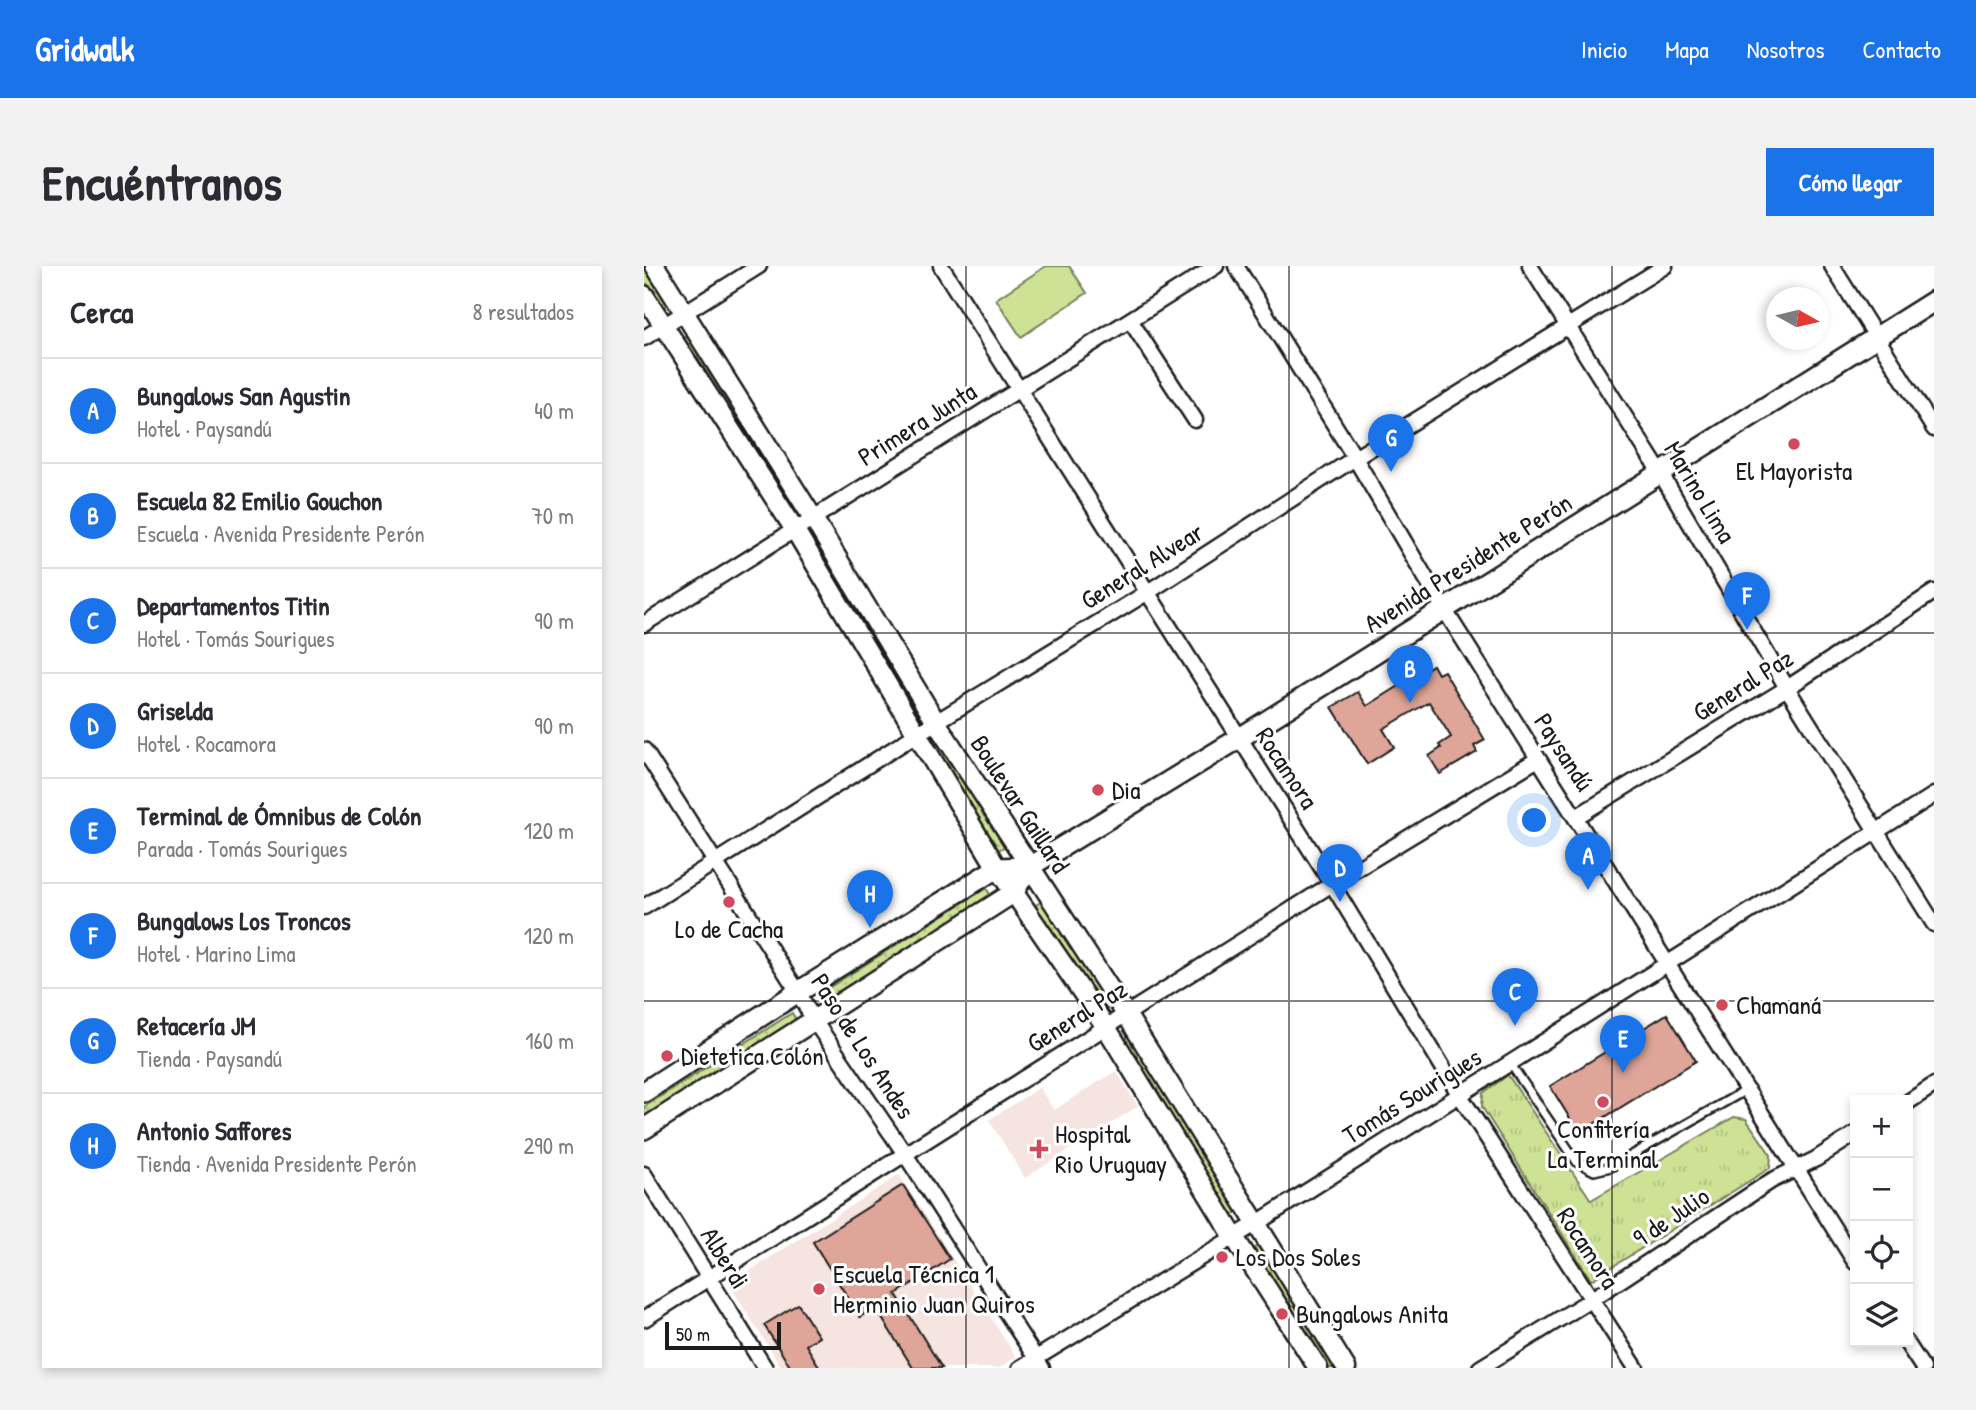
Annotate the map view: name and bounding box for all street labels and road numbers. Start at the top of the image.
street label: Primera Junta [851,373,983,474]
street label: Marino Lima [1656,434,1745,549]
street label: Avenida Presidente Perón [1357,485,1578,641]
street label: General Alvear [1074,514,1210,617]
street label: General Paz [1686,640,1799,729]
street label: Paysandú [1526,706,1603,797]
street label: Rocamora [1248,720,1327,815]
street label: Boulevar Gaillard [963,728,1078,879]
street label: Paso de Los Andes [803,966,923,1125]
street label: General Paz [1020,971,1133,1060]
street label: Tomás Sourigues [1336,1039,1488,1152]
street label: 9 de Julio [1626,1178,1716,1255]
street label: Rocamora [1549,1200,1628,1295]
street label: Alberdi [693,1220,758,1295]

